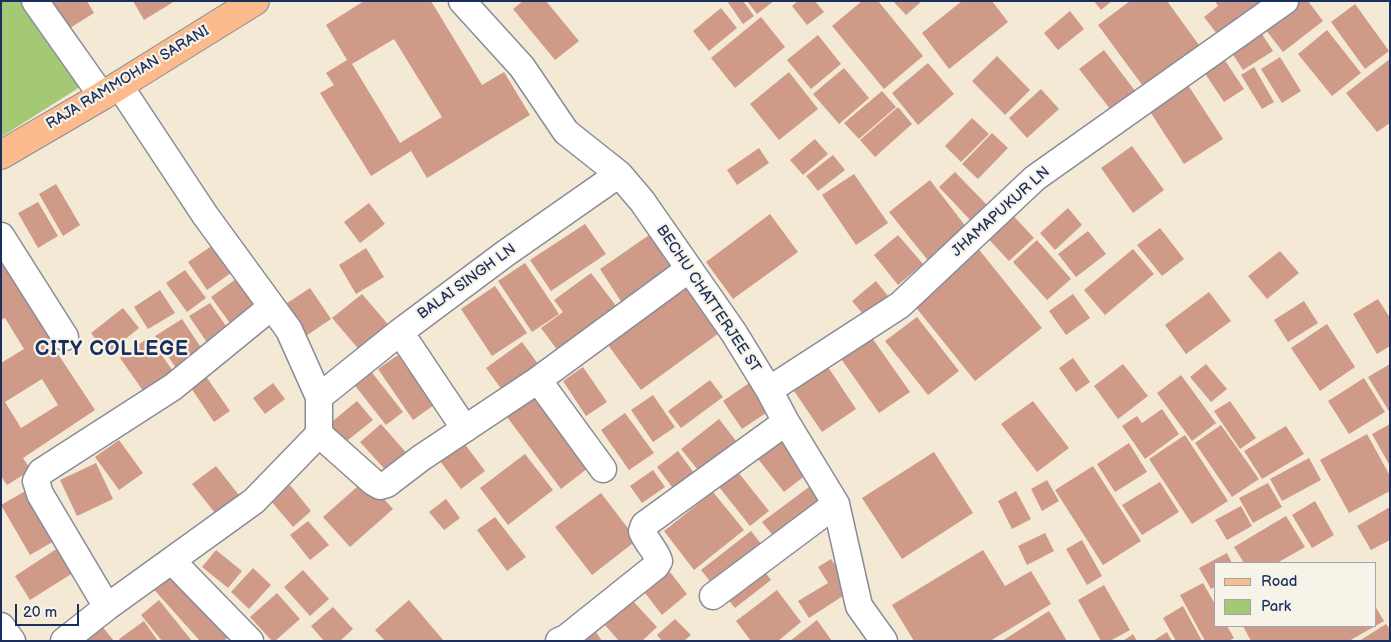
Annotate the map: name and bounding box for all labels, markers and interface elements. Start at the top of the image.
street label: RAJA RAMMOHAN SARANI [43,22,213,134]
street label: JHAMAPUKUR LN [948,163,1054,261]
street label: BECHU CHATTERJEE ST [652,222,764,376]
street label: BALAI SINGH LN [414,240,520,324]
district label: CITY COLLEGE [33,338,191,362]
legend [1214,562,1376,627]
text: Road [1261,572,1297,591]
scale bar [18,594,81,626]
text: Park [1261,597,1291,616]
text: 20 m [23,603,57,622]

